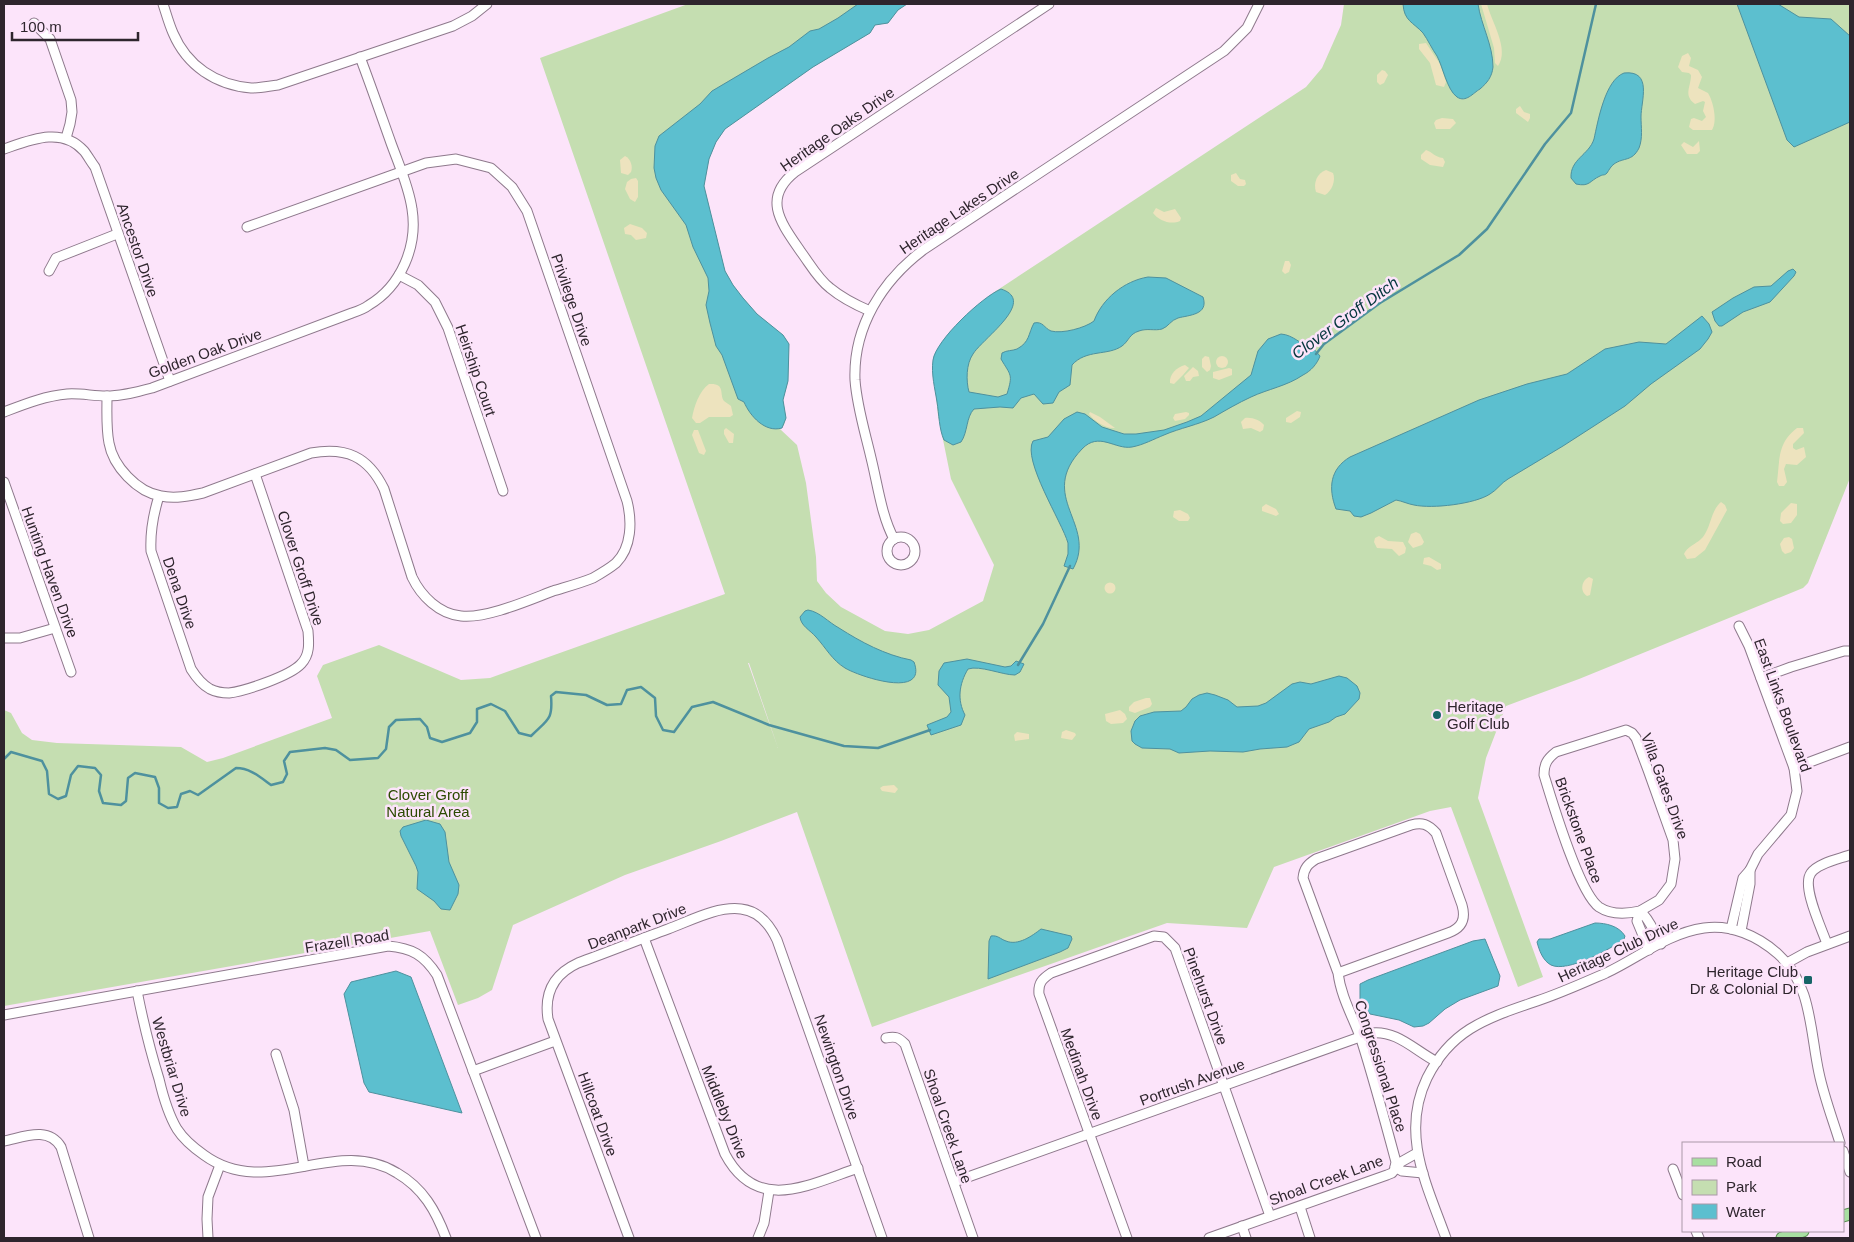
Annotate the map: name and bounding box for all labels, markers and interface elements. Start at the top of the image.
scale bar [12,10,139,42]
text: 100 m [20,18,62,35]
street label: Heritage Oaks Drive [777,83,897,175]
street label: Heritage Lakes Drive [896,165,1022,257]
street label: Ancestor Drive [114,201,162,299]
street label: Privilege Drive [548,252,596,348]
water label: Clover Groff Ditch [1289,274,1402,362]
street label: Heirship Court [452,322,500,419]
street label: Golden Oak Drive [146,325,264,381]
street label: Hunting Haven Drive [18,504,82,640]
street label: Clover Groff Drive [274,508,328,628]
street label: Dena Drive [160,555,200,631]
street label: East Links Boulevard [1751,636,1815,774]
place label: Heritage Golf Club [1447,698,1510,732]
marker: Heritage Golf Club [1431,709,1443,721]
street label: Villa Gates Drive [1638,731,1692,841]
street label: Brickstone Place [1552,775,1606,885]
park label: Clover Groff Natural Area [386,786,470,820]
street label: Deanpark Drive [585,899,689,953]
street label: Heritage Club Drive [1555,915,1681,985]
street label: Frazell Road [304,926,390,956]
street label: Pinehurst Drive [1180,945,1232,1047]
place label: Heritage Club Dr & Colonial Dr [1690,963,1798,997]
marker: Heritage Club Dr & Colonial Dr [1802,974,1814,986]
street label: Congressional Place [1352,998,1410,1134]
street label: Newington Drive [811,1012,863,1122]
street label: Westbriar Drive [149,1015,195,1119]
street label: Medinah Drive [1057,1026,1107,1122]
street label: Portrush Avenue [1137,1055,1247,1109]
street label: Middleby Drive [699,1063,751,1161]
street label: Shoal Creek Lane [920,1066,976,1186]
street label: Hillcoat Drive [575,1070,621,1158]
legend [1682,1142,1844,1232]
street label: Shoal Creek Lane [1267,1151,1385,1209]
text: Road [1726,1153,1762,1170]
text: Park [1726,1178,1757,1195]
text: Water [1726,1203,1765,1220]

